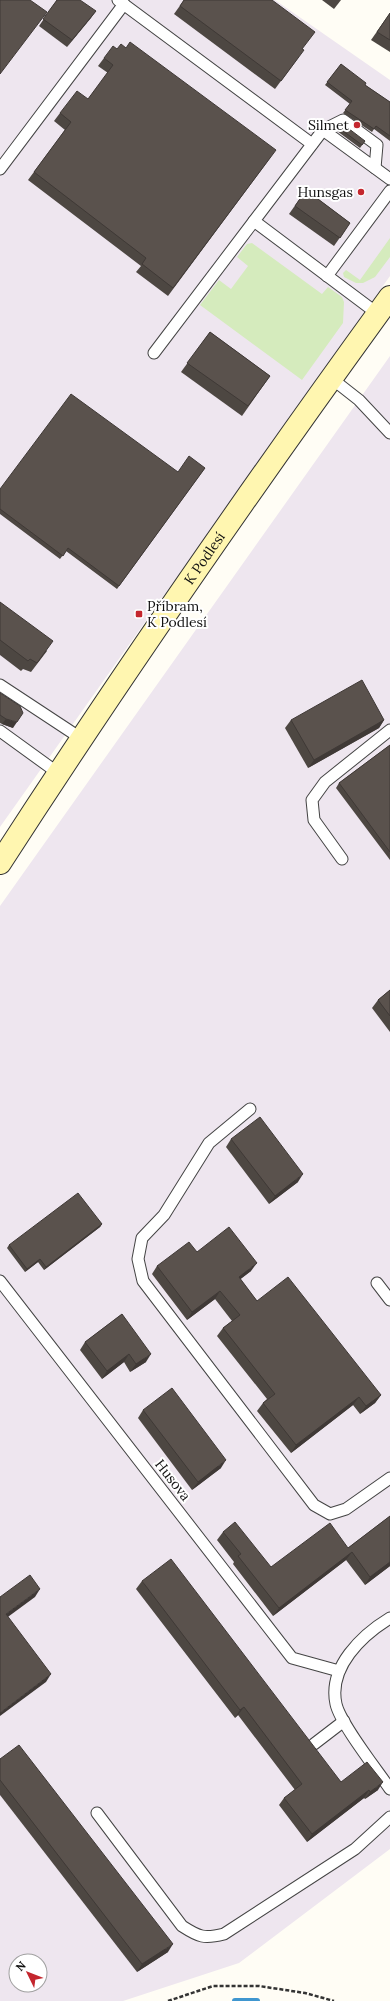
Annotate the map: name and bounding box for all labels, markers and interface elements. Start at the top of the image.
place label: Silmet [308,116,350,134]
marker: Silmet [352,120,362,130]
place label: Hunsgas [298,183,353,201]
marker: Hunsgas [356,187,366,197]
street label: K Podlesí [180,528,229,588]
place label: Příbram, K Podlesí [147,597,207,631]
marker: Příbram, K Podlesí [134,609,144,619]
street label: Husova [151,1456,195,1504]
north arrow [8,1953,48,1993]
text: N [13,1958,29,1974]

